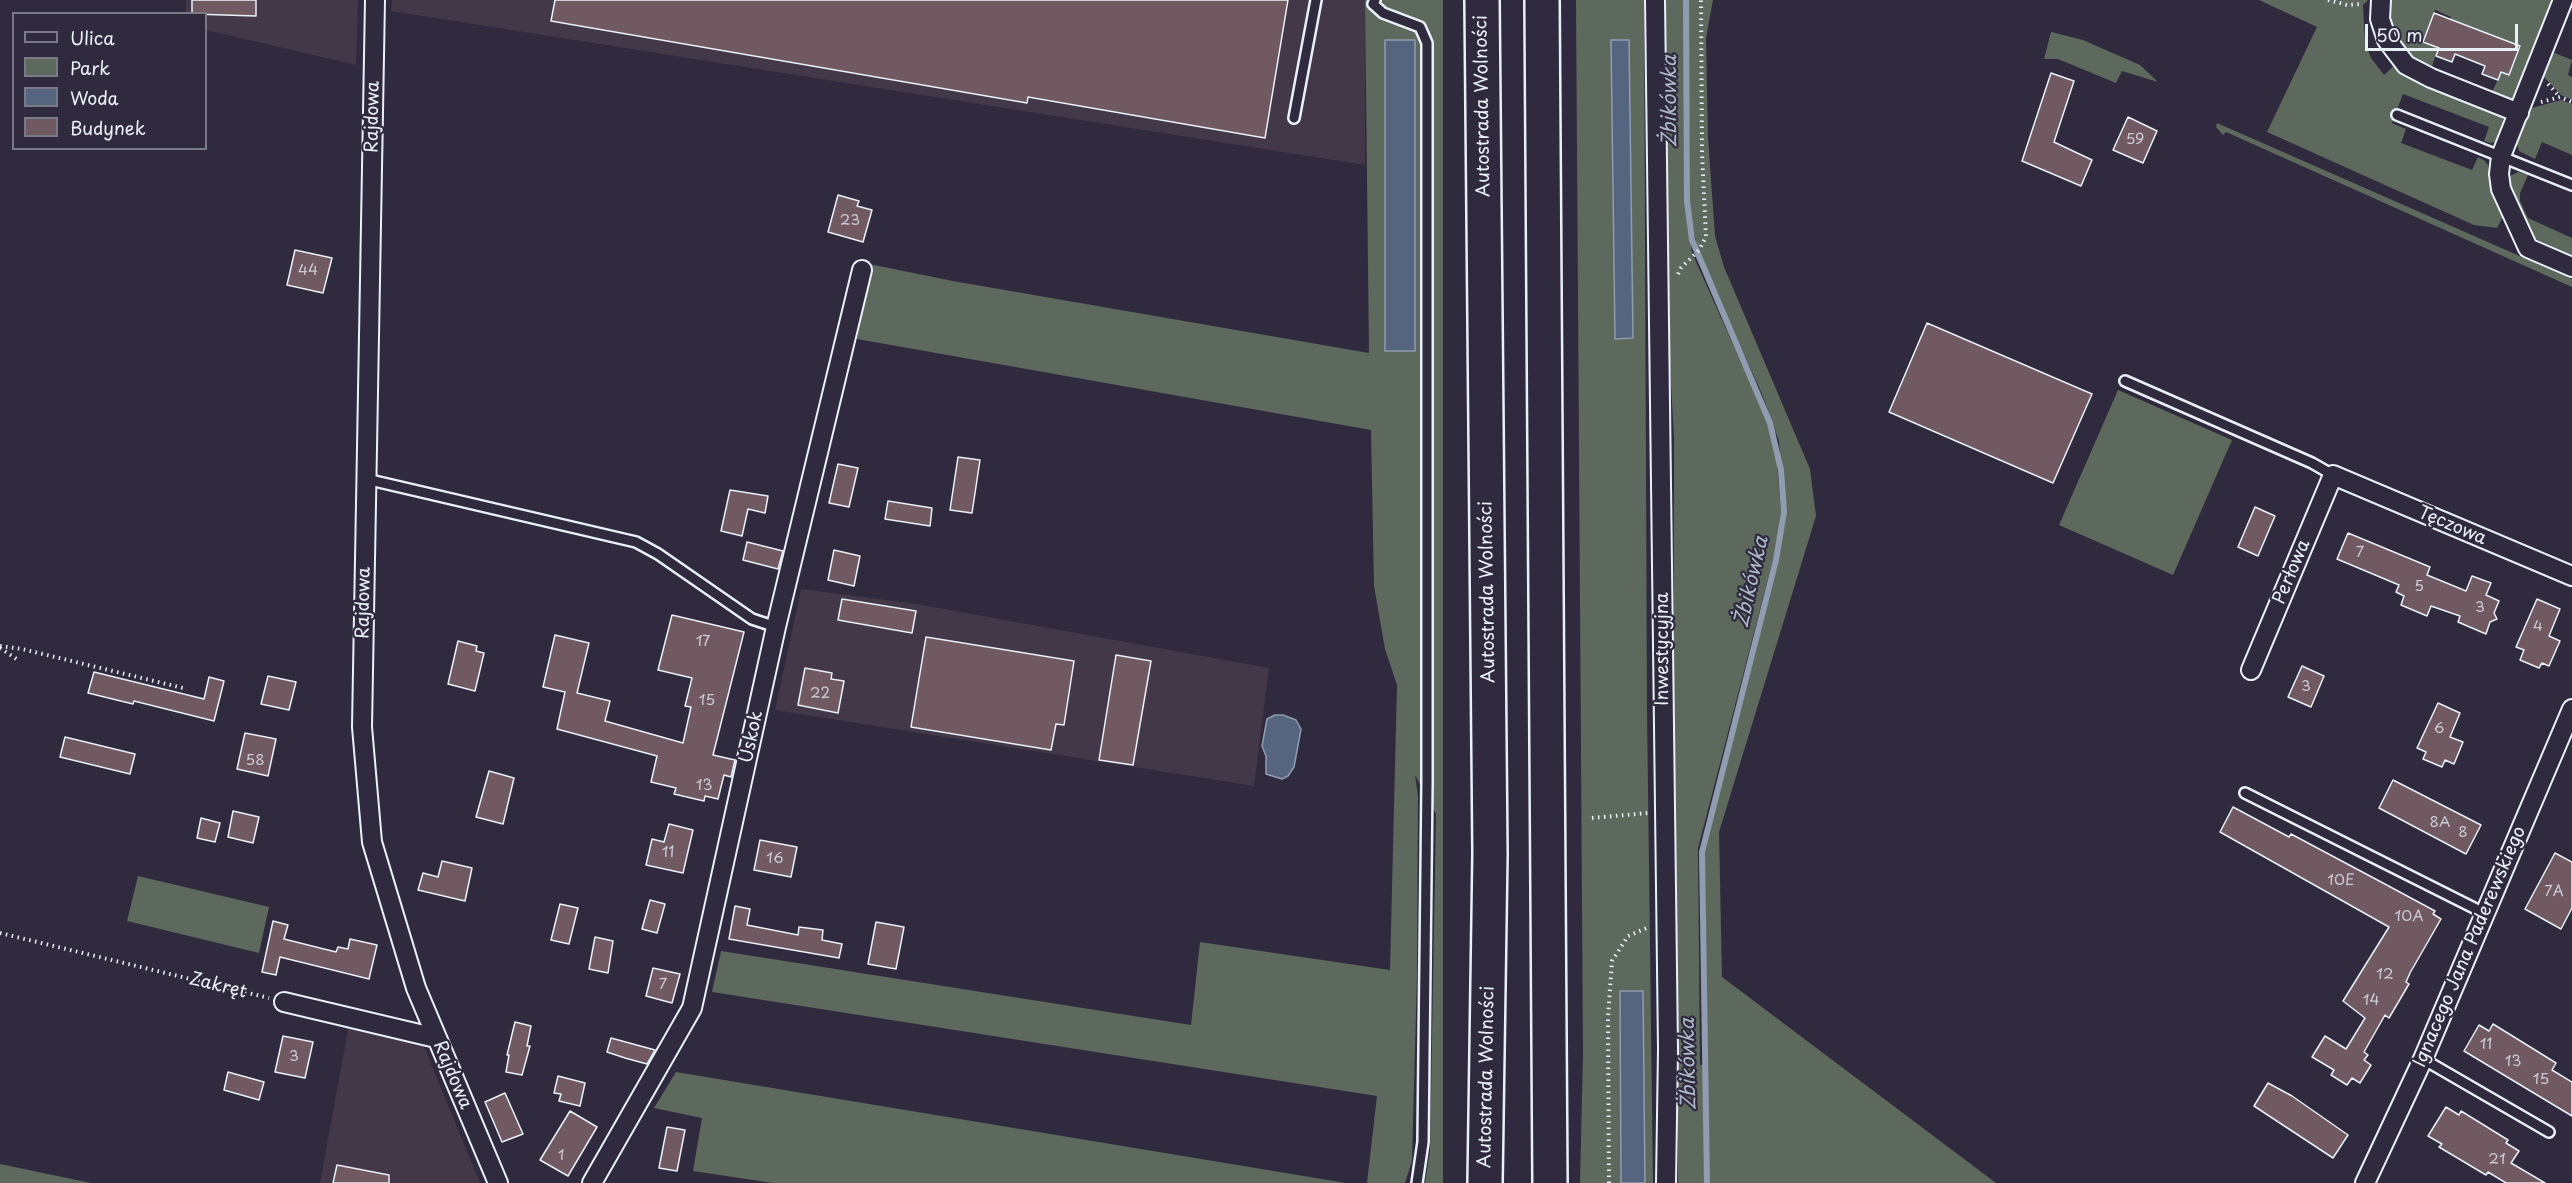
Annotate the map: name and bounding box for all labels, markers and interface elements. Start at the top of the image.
legend [12,12,207,150]
scale bar [2368,12,2521,50]
street label: Autostrada Wolności [1471,15,1495,197]
text: 50 m [2376,21,2423,48]
text: Ulica [70,24,115,51]
text: Park [70,54,110,81]
water label: Żbikówka [1658,55,1682,147]
street label: Rajdowa [362,81,384,153]
text: Woda [70,84,119,111]
text: Budynek [70,114,146,141]
house number: 59 [2126,131,2144,149]
house number: 23 [840,212,860,230]
house number: 44 [298,262,318,280]
street label: Autostrada Wolności [1476,501,1500,683]
street label: Tęczowa [2415,502,2489,550]
water label: Żbikówka [1730,534,1774,630]
street label: Perłowa [2269,537,2315,607]
house number: 7 [2356,544,2364,562]
street label: Rajdowa [353,567,375,639]
house number: 5 [2414,578,2424,596]
street label: Inwestycyjna [1652,592,1674,706]
house number: 3 [2475,599,2485,617]
house number: 4 [2533,618,2543,636]
house number: 17 [696,633,710,651]
house number: 3 [2301,678,2311,696]
house number: 22 [810,685,830,703]
house number: 15 [699,692,715,710]
street label: Uskok [736,709,768,765]
house number: 6 [2434,720,2444,738]
house number: 58 [245,752,265,770]
house number: 13 [696,777,712,795]
house number: 8A [2430,814,2450,832]
street label: Ignacego Jana Paderewskiego [2409,823,2531,1071]
house number: 8 [2458,824,2468,842]
house number: 11 [662,844,674,862]
house number: 16 [766,850,784,868]
house number: 10E [2327,872,2355,890]
house number: 7A [2544,883,2564,901]
house number: 10A [2394,908,2424,926]
house number: 12 [2376,966,2394,984]
street label: Zakręt [187,968,249,1004]
house number: 7 [659,976,667,994]
street label: Autostrada Wolności [1475,986,1499,1168]
house number: 14 [2363,992,2379,1010]
water label: Żbikówka [1676,1018,1702,1110]
house number: 11 [2480,1036,2492,1054]
street label: Rajdowa [428,1038,476,1112]
house number: 3 [289,1048,299,1066]
house number: 13 [2505,1053,2521,1071]
house number: 15 [2533,1071,2549,1089]
house number: 1 [558,1147,564,1165]
house number: 21 [2488,1151,2506,1169]

